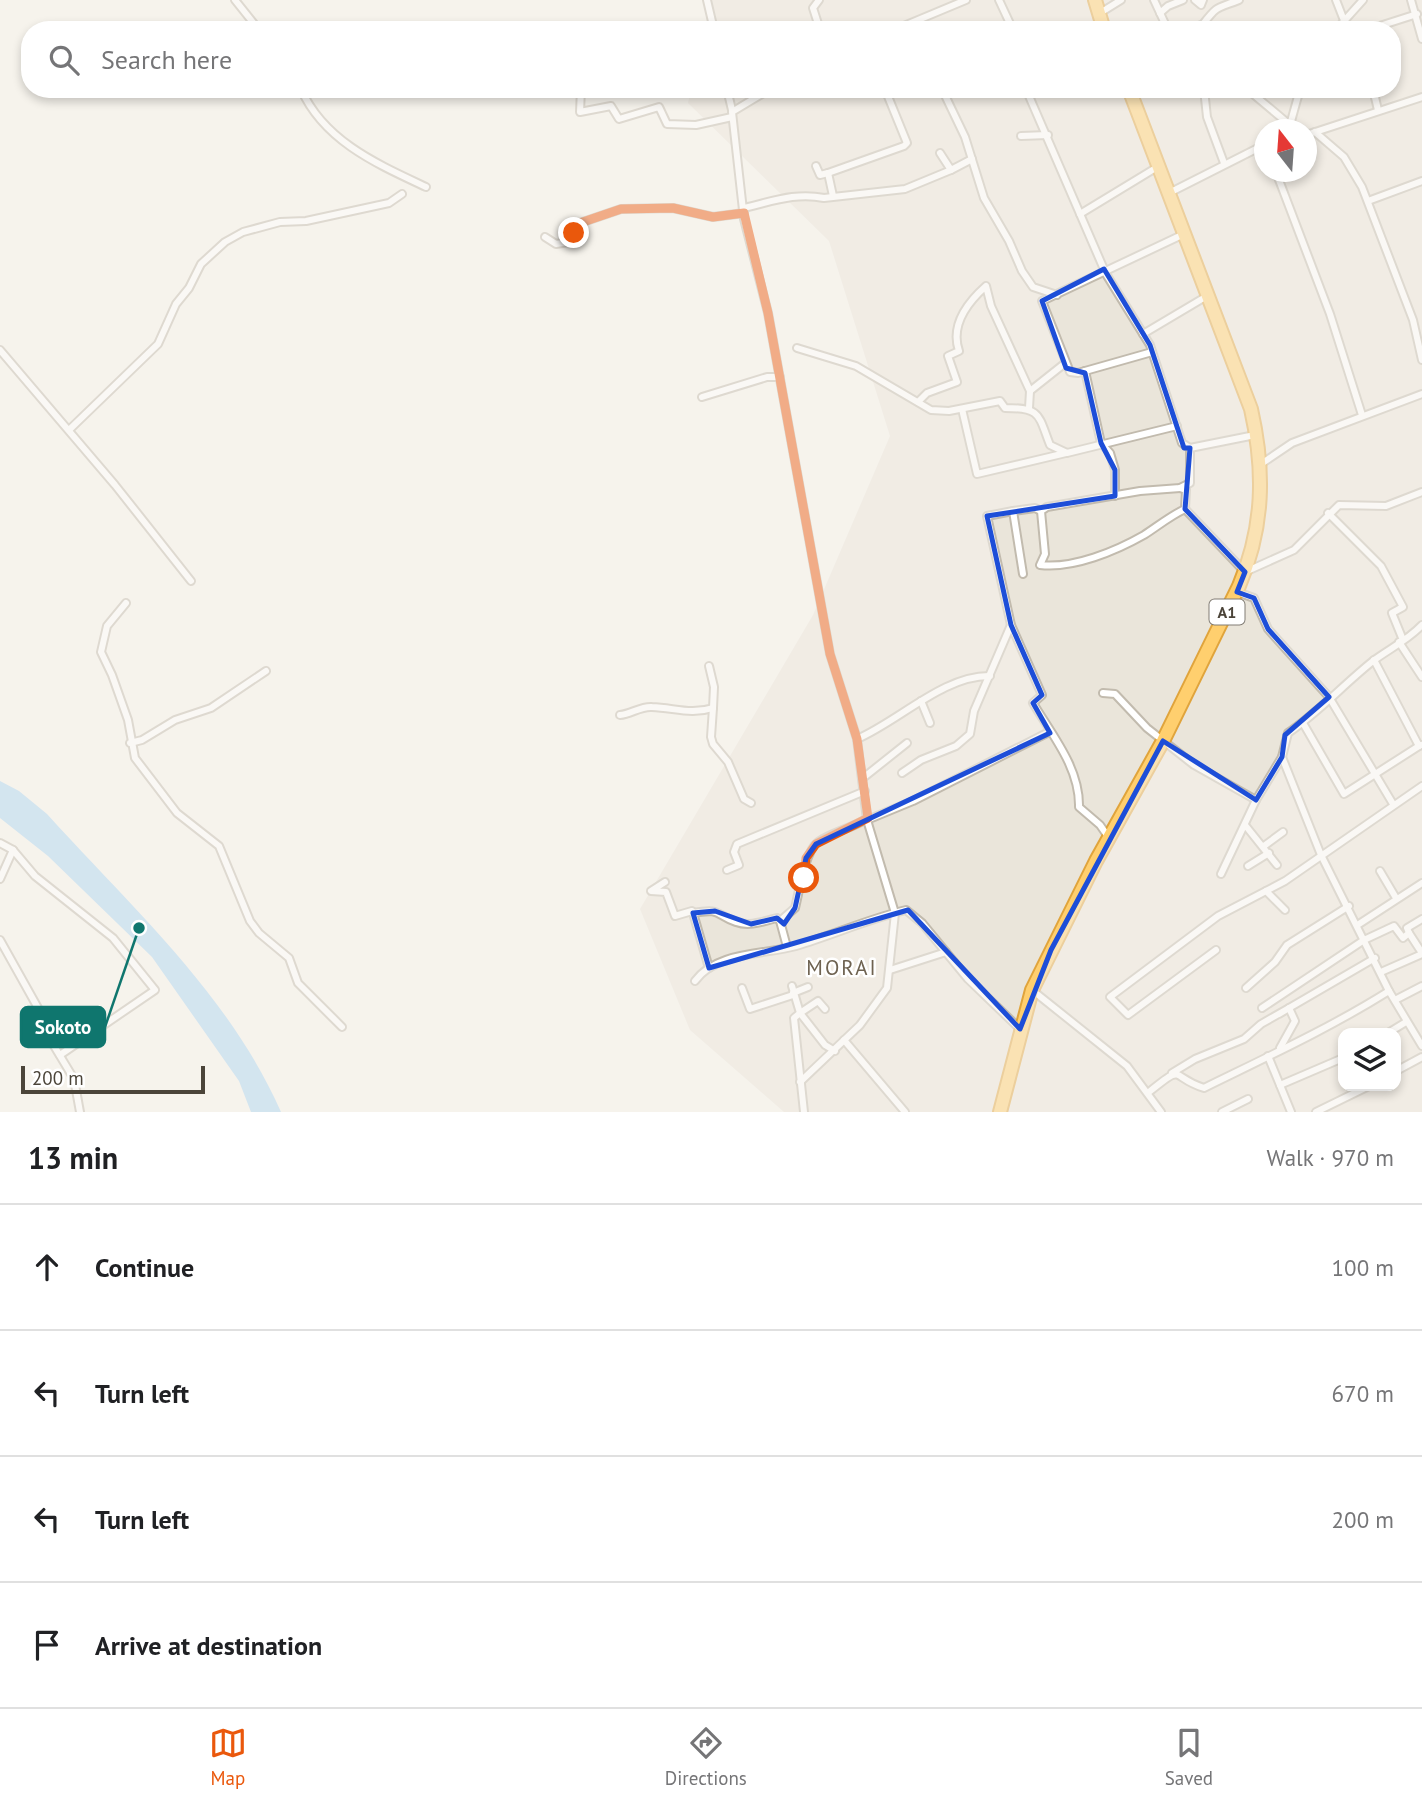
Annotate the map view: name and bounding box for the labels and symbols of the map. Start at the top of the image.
north arrow [1254,119,1317,182]
route end [558,217,589,248]
road number: A1 [1210,600,1244,624]
route start [788,862,819,893]
district label: MORAI [806,954,878,981]
callout: Sokoto [21,1007,105,1047]
text: Sokoto [35,1015,91,1039]
scale bar [21,1063,205,1095]

